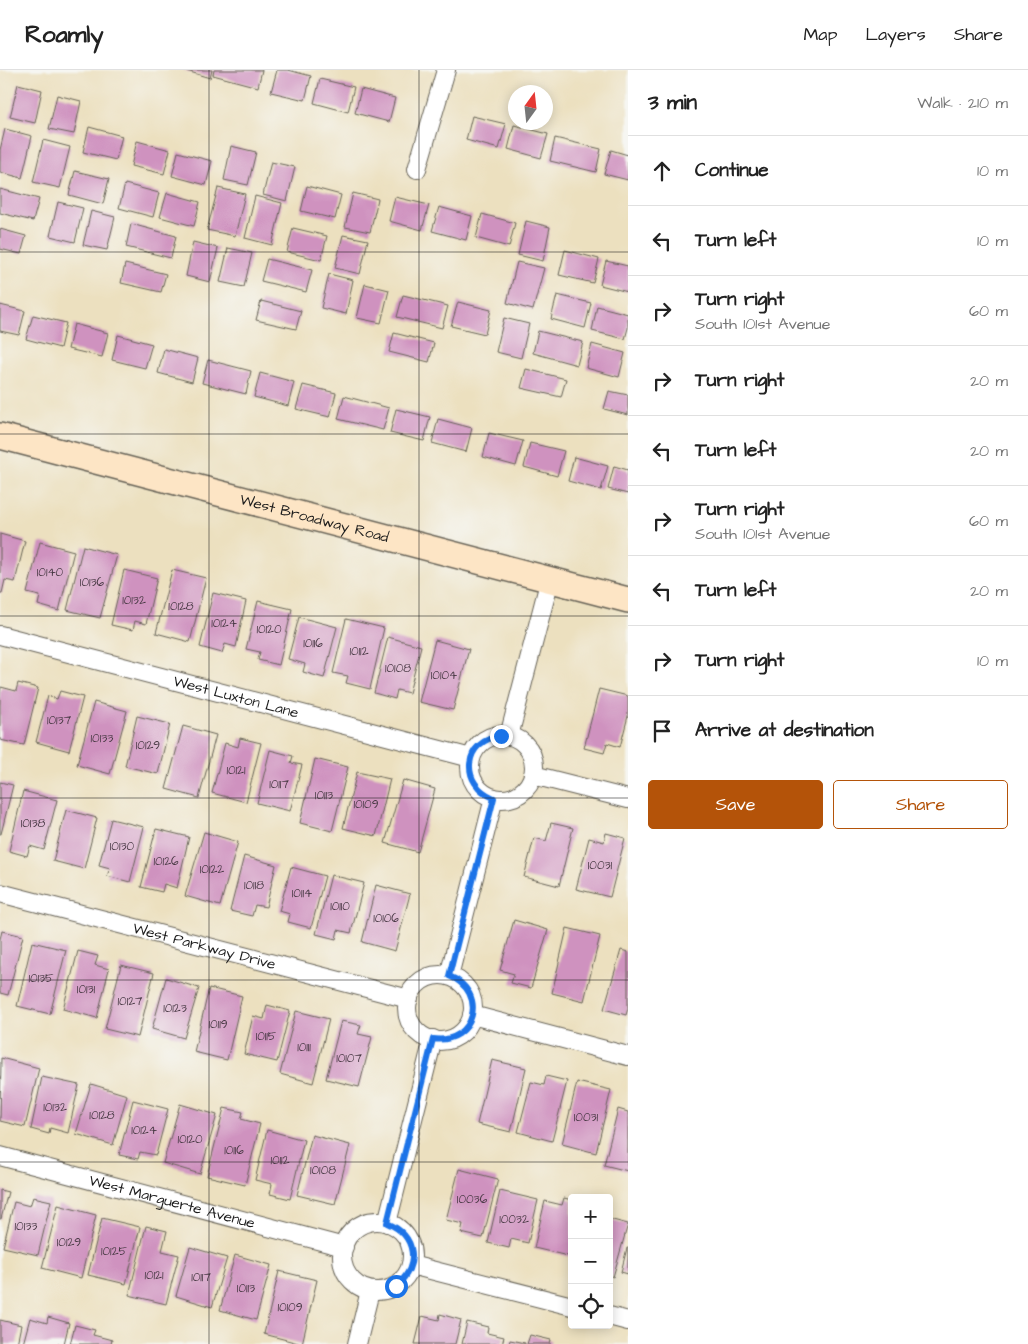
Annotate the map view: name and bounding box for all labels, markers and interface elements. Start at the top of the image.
text: Roamly [25,18,103,52]
text: Map [803,22,837,47]
text: Layers [865,22,926,47]
text: Share [954,22,1003,47]
north arrow [508,85,553,130]
text: 3 min [648,88,697,117]
text: Walk · 210 m [917,92,1008,114]
icon: ahead [648,157,676,185]
text: Continue [695,157,769,184]
text: 10 m [977,160,1008,182]
icon: left [648,227,676,255]
text: Turn left [695,227,776,254]
text: 10 m [977,230,1008,252]
text: Turn right [695,286,784,313]
icon: right [648,297,676,325]
text: 60 m [969,300,1008,322]
text: South 101st Avenue [695,313,830,335]
icon: right [648,367,676,395]
text: Turn right [695,367,784,394]
text: 20 m [970,370,1008,392]
icon: left [648,437,676,465]
text: Turn left [695,437,776,464]
text: 20 m [970,440,1008,462]
street label: West Broadway Road [238,489,391,548]
text: Turn right [695,496,784,523]
icon: right [648,507,676,535]
text: 60 m [969,510,1008,532]
text: South 101st Avenue [695,523,830,545]
house number: 10140 [37,564,64,581]
house number: 10136 [80,574,105,591]
icon: left [648,577,676,605]
text: Turn left [695,577,776,604]
text: 20 m [970,580,1008,602]
house number: 10132 [122,592,146,609]
house number: 10128 [168,598,194,615]
house number: 10124 [211,615,237,632]
house number: 10120 [256,621,282,638]
house number: 10116 [303,635,323,652]
house number: 10112 [349,643,369,660]
icon: right [648,647,676,675]
text: Turn right [695,647,784,674]
text: 10 m [977,650,1008,672]
house number: 10108 [385,660,411,677]
house number: 10104 [431,667,457,684]
street label: West Luxton Lane [171,671,301,724]
house number: 10137 [47,712,72,729]
icon: arrive [648,717,676,745]
text: Arrive at destination [695,717,874,744]
route end [490,725,513,748]
house number: 10133 [91,730,113,747]
house number: 10129 [136,737,160,754]
house number: 10121 [226,762,246,779]
house number: 10117 [269,776,289,793]
button: Save [648,780,823,829]
button: Share [833,780,1008,829]
house number: 10113 [315,787,333,804]
house number: 10109 [353,796,379,813]
house number: 10138 [21,815,45,832]
house number: 10130 [110,838,135,855]
house number: 10126 [153,853,179,870]
house number: 10031 [588,857,613,874]
house number: 10122 [200,861,224,878]
house number: 10118 [244,877,264,894]
house number: 10114 [292,885,312,902]
house number: 10110 [330,898,350,915]
house number: 10106 [373,910,399,927]
street label: West Parkway Drive [130,918,278,975]
house number: 10135 [28,970,54,987]
house number: 10131 [77,981,96,998]
house number: 10127 [118,993,143,1010]
house number: 10123 [163,1000,187,1017]
house number: 10119 [208,1016,228,1033]
house number: 10115 [256,1028,277,1045]
house number: 10111 [297,1039,311,1056]
house number: 10107 [336,1050,362,1067]
house number: 10132 [43,1099,67,1116]
house number: 10128 [89,1107,115,1124]
house number: 10031 [574,1109,599,1126]
house number: 10124 [131,1122,157,1139]
house number: 10120 [177,1131,203,1148]
house number: 10116 [224,1142,244,1159]
house number: 10112 [270,1152,290,1169]
house number: 10108 [310,1162,336,1179]
street label: West Marguerte Avenue [87,1170,257,1234]
house number: 10036 [457,1191,488,1208]
map controls [568,1194,613,1329]
button: + [568,1194,613,1239]
house number: 10032 [499,1211,529,1228]
house number: 10133 [15,1218,37,1235]
house number: 10129 [57,1234,81,1251]
button: − [568,1239,613,1284]
house number: 10125 [101,1243,128,1260]
house number: 10121 [144,1267,164,1284]
house number: 10117 [191,1269,211,1286]
route start [385,1275,408,1298]
house number: 10113 [237,1280,255,1297]
button: locate [568,1284,613,1329]
house number: 10109 [277,1299,303,1316]

